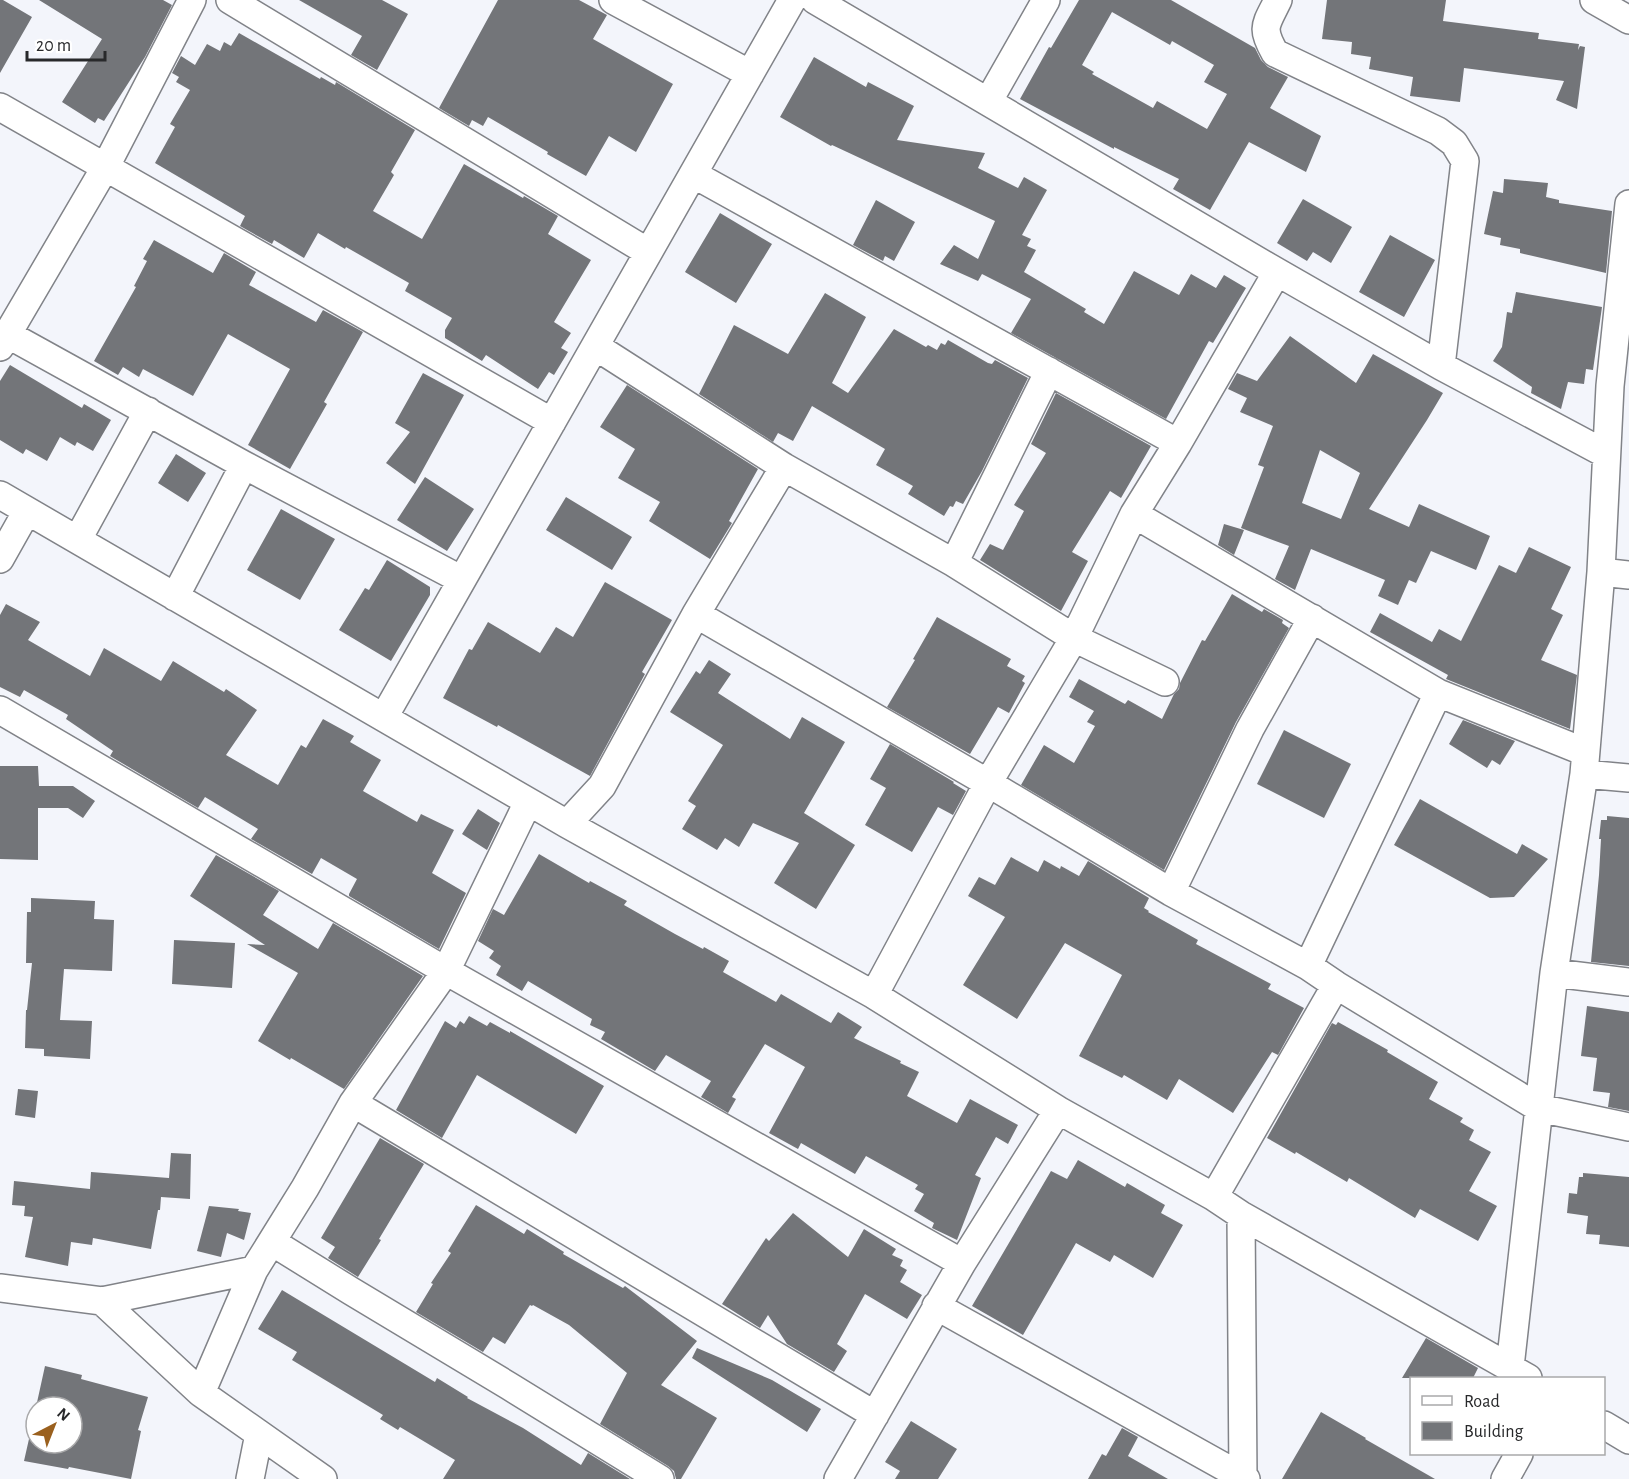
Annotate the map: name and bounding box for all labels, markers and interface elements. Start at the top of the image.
scale bar [27,24,105,62]
text: 20 m [36,37,71,55]
legend [1410,1377,1605,1455]
text: Road [1464,1393,1500,1411]
north arrow [24,1395,84,1455]
text: N [54,1405,73,1424]
text: Building [1464,1423,1524,1441]

